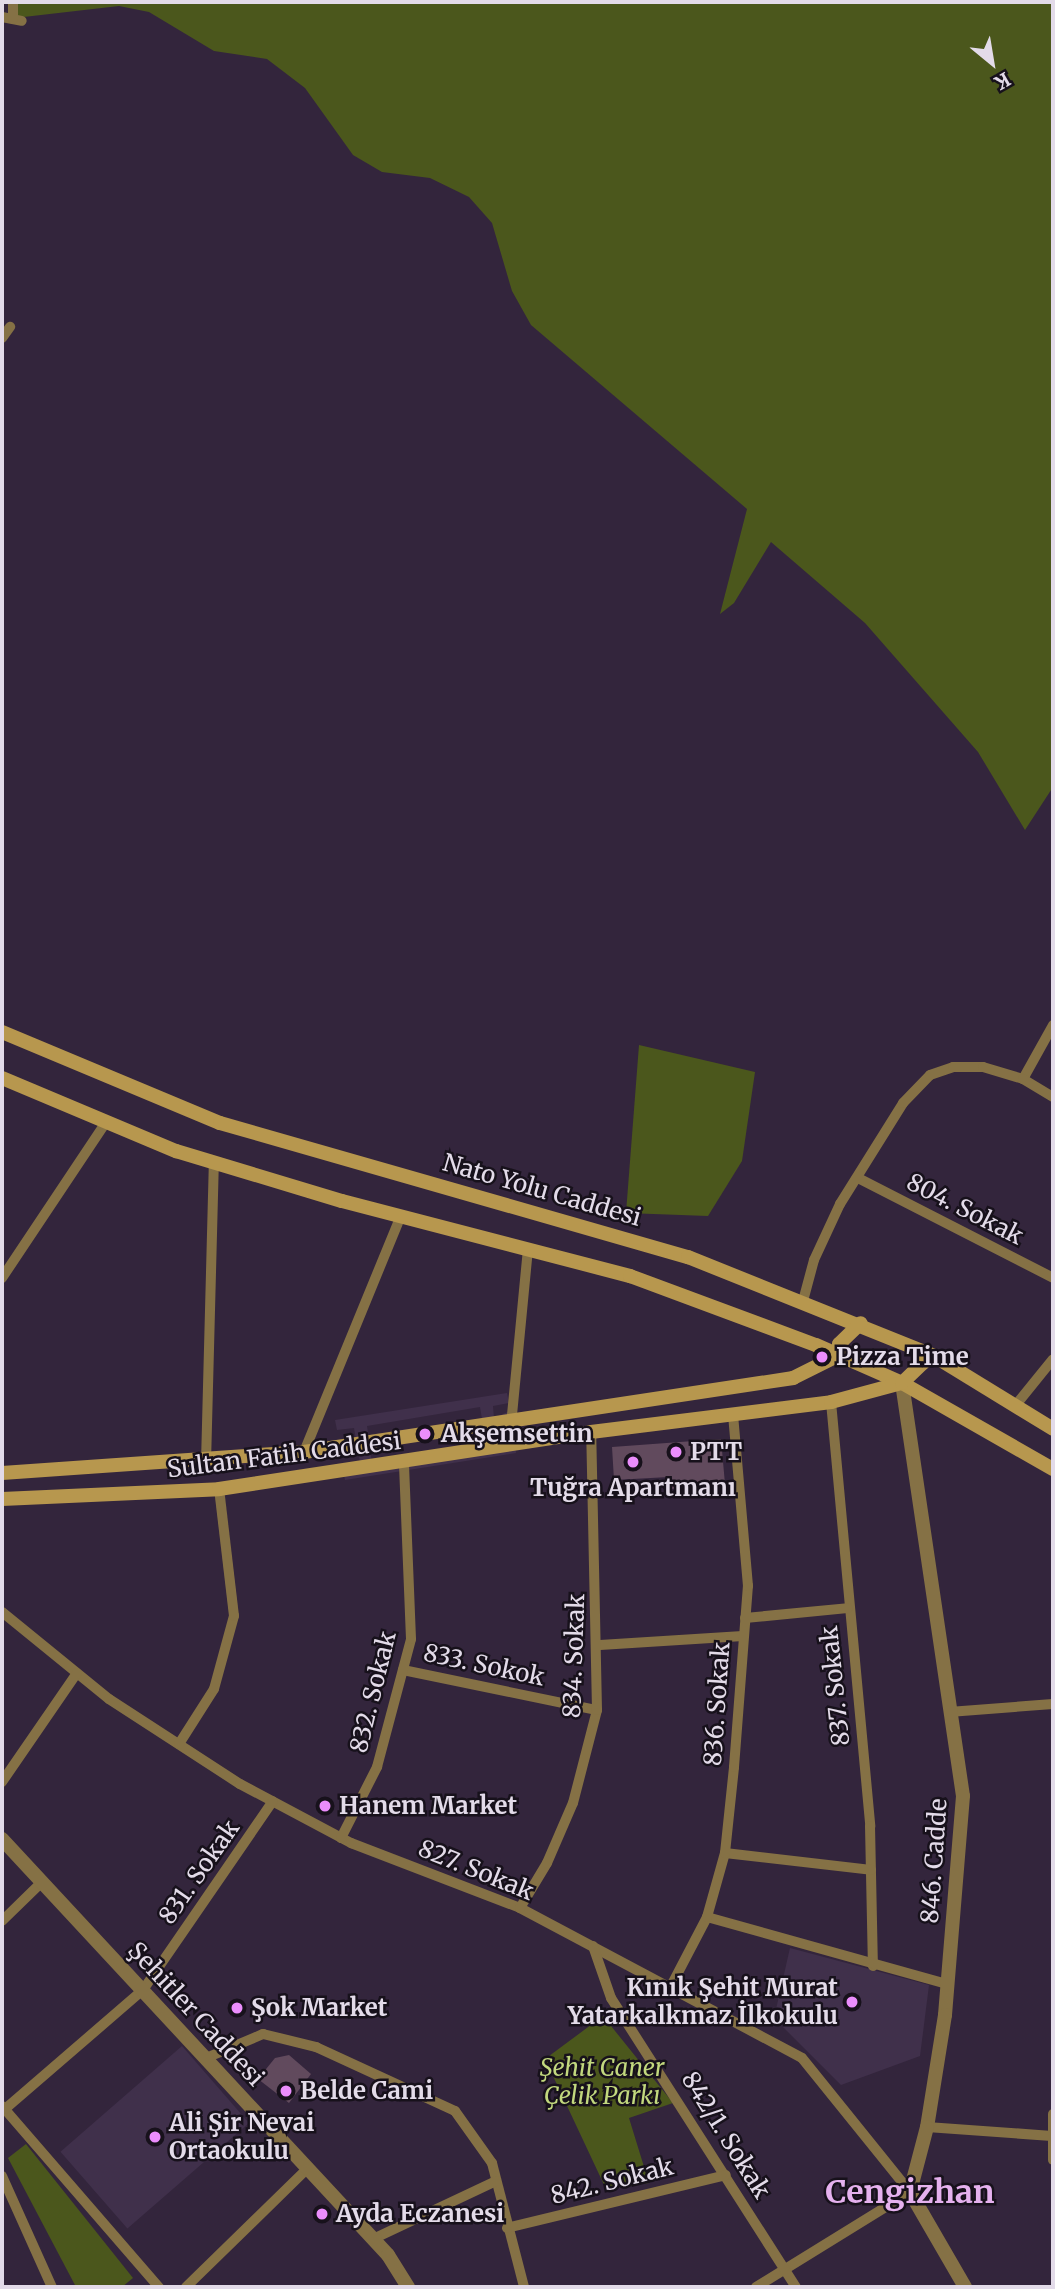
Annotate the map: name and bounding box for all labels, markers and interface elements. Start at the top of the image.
north arrow [957,28,1027,98]
text: K [990,67,1015,95]
street label: Nato Yolu Caddesi [440,1148,644,1232]
street label: 804. Sokak [902,1167,1028,1251]
place label: Pizza Time [836,1343,969,1371]
marker: Pizza Time [814,1349,830,1365]
place label: Akşemsettin [441,1420,593,1448]
marker: Akşemsettin [415,1424,435,1444]
street label: Sultan Fatih Caddesi [166,1426,402,1484]
place label: PTT [690,1438,742,1466]
marker: PTT [668,1444,684,1460]
marker: Tuğra Apartmanı [625,1454,641,1470]
place label: Tuğra Apartmanı [530,1474,736,1502]
street label: 834. Sokak [557,1593,591,1719]
street label: 837. Sokak [814,1625,856,1747]
street label: 832. Sokak [344,1628,402,1756]
street label: 833. Sokok [421,1638,547,1692]
street label: 836. Sokak [698,1641,736,1767]
place label: Hanem Market [339,1792,517,1820]
marker: Hanem Market [317,1798,333,1814]
street label: 846. Cadde [915,1798,953,1924]
street label: 831. Sokak [153,1814,245,1930]
street label: 827. Sokak [414,1834,538,1906]
street label: Şehitler Caddesi [122,1936,270,2092]
place label: Kınık Şehit Murat Yatarkalkmaz İlkokulu [568,1974,838,2030]
place label: Şok Market [251,1994,387,2022]
marker: Kınık Şehit Murat Yatarkalkmaz İlkokulu [844,1994,860,2010]
marker: Şok Market [229,2000,245,2016]
park label: Şehit Caner Çelik Parkı [540,2054,664,2110]
street label: 842/1. Sokak [676,2066,776,2204]
place label: Belde Cami [300,2077,433,2105]
marker: Belde Cami [278,2083,294,2099]
place label: Ali Şir Nevai Ortaokulu [169,2109,314,2165]
marker: Ali Şir Nevai Ortaokulu [147,2129,163,2145]
street label: 842. Sokak [548,2152,676,2210]
district label: Cengizhan [826,2173,994,2211]
place label: Ayda Eczanesi [336,2200,504,2228]
marker: Ayda Eczanesi [314,2206,330,2222]

